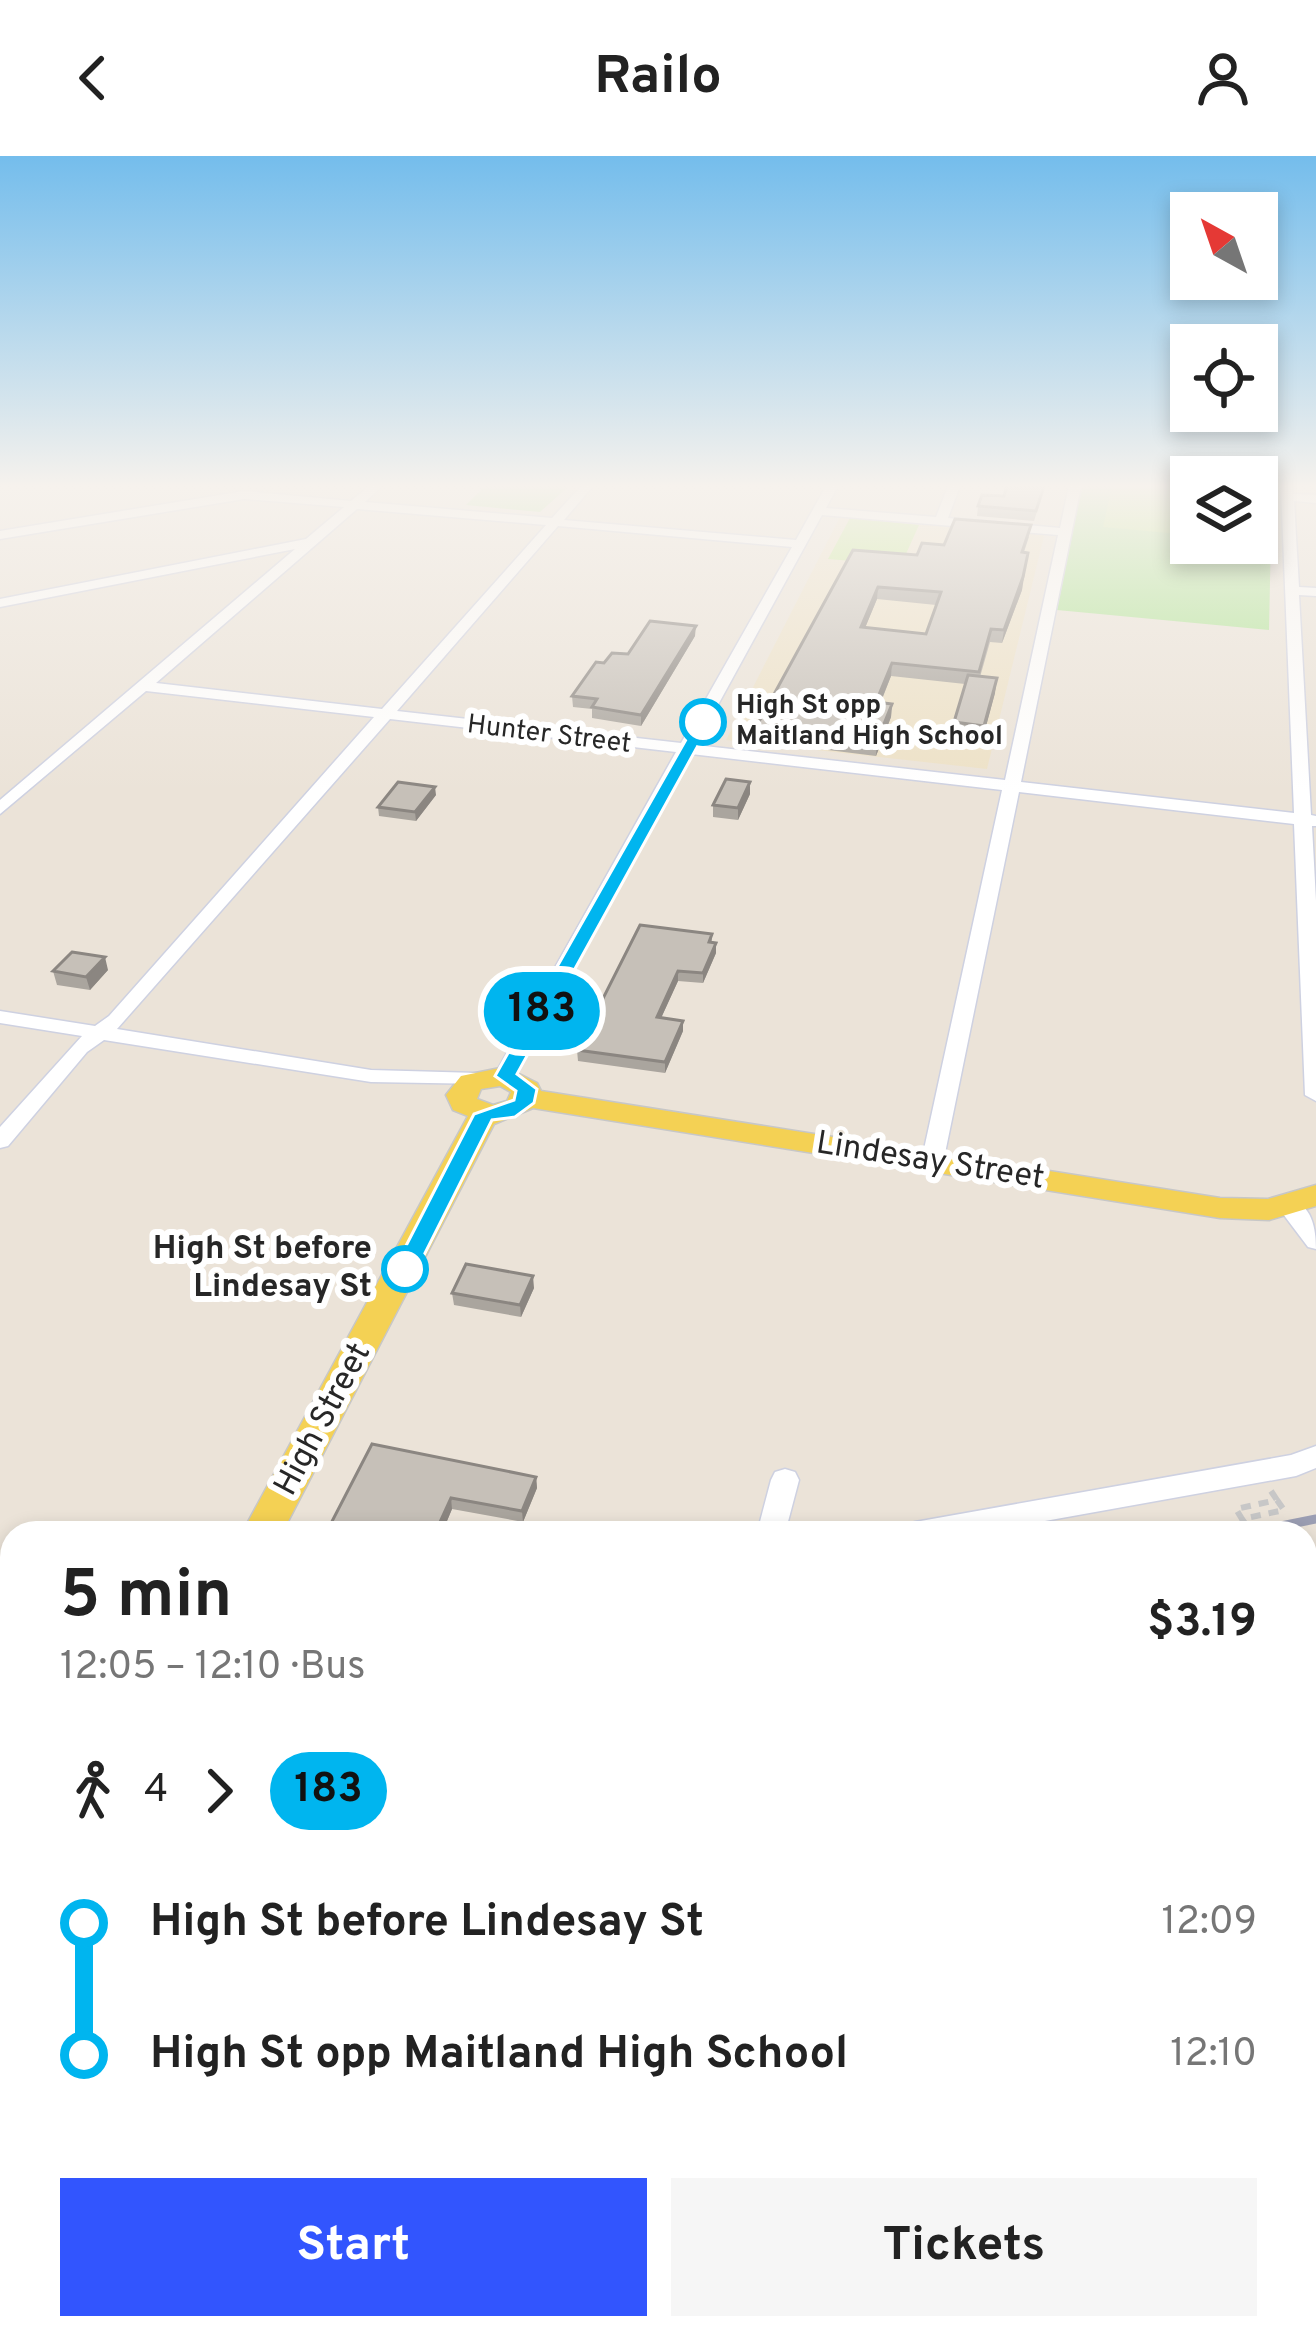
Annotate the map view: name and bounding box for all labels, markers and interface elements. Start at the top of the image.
text: Railo [594,44,722,113]
icon: back [60,45,126,111]
icon: person [1190,45,1256,111]
north arrow [1170,192,1278,300]
map controls [1170,192,1278,564]
button: locate [1170,324,1278,432]
button: layers [1170,456,1278,564]
place label: High St opp Maitland High School [736,689,1003,754]
marker: High St opp Maitland High School [681,700,725,744]
street label: Hunter Street [465,708,633,762]
line badge: 183 [473,972,611,1050]
text: 183 [508,984,576,1037]
street label: Lindesay Street [813,1123,1047,1201]
place label: High St before Lindesay St [153,1229,372,1309]
marker: High St before Lindesay St [383,1247,427,1291]
street label: High Street [266,1336,382,1504]
text: 5 min [60,1557,232,1640]
text: $3.19 [1147,1595,1257,1652]
text: 12:05 – 12:10 · Bus [60,1644,366,1693]
icon: walk [60,1758,126,1824]
icon: forward [186,1758,252,1824]
text: 183 [294,1764,363,1817]
text: 4 [144,1767,168,1816]
text: High St before Lindesay St [150,1895,704,1952]
text: 12:09 [1161,1899,1257,1948]
text: High St opp Maitland High School [150,2027,848,2084]
text: 12:10 [1170,2031,1257,2080]
button: Start [60,2178,647,2316]
button: Tickets [671,2178,1257,2316]

